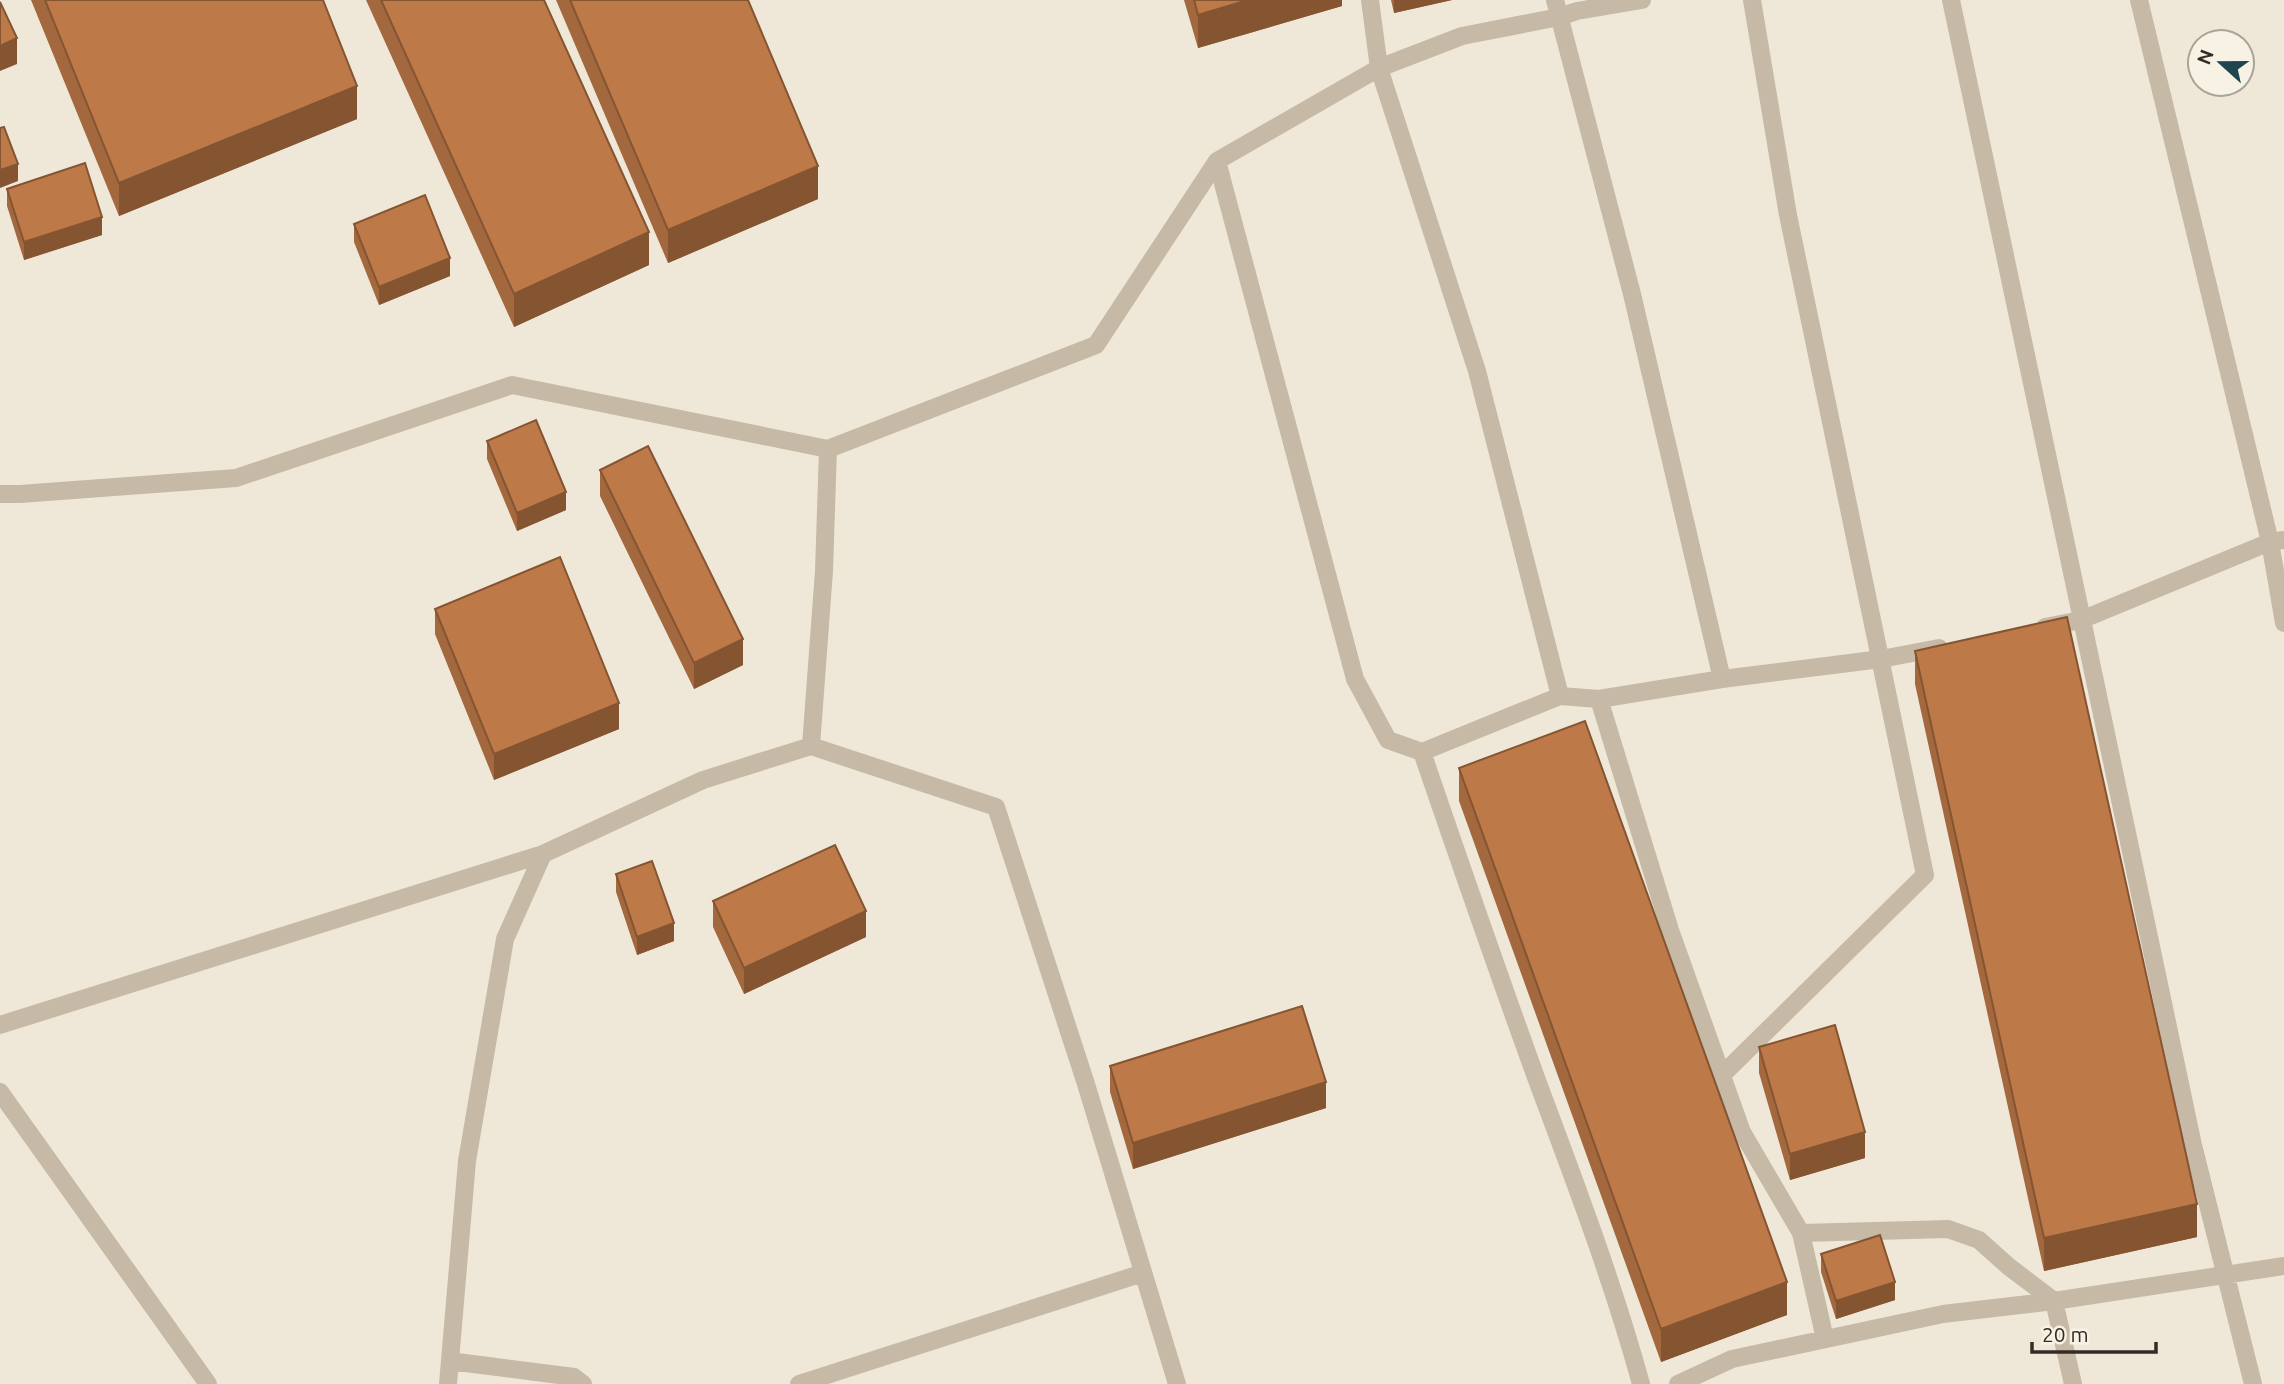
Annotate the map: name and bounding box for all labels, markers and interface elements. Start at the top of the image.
north arrow [2186,28,2256,98]
text: N [2192,46,2218,67]
scale bar [2032,1310,2156,1354]
text: 20 m [2042,1322,2089,1346]

